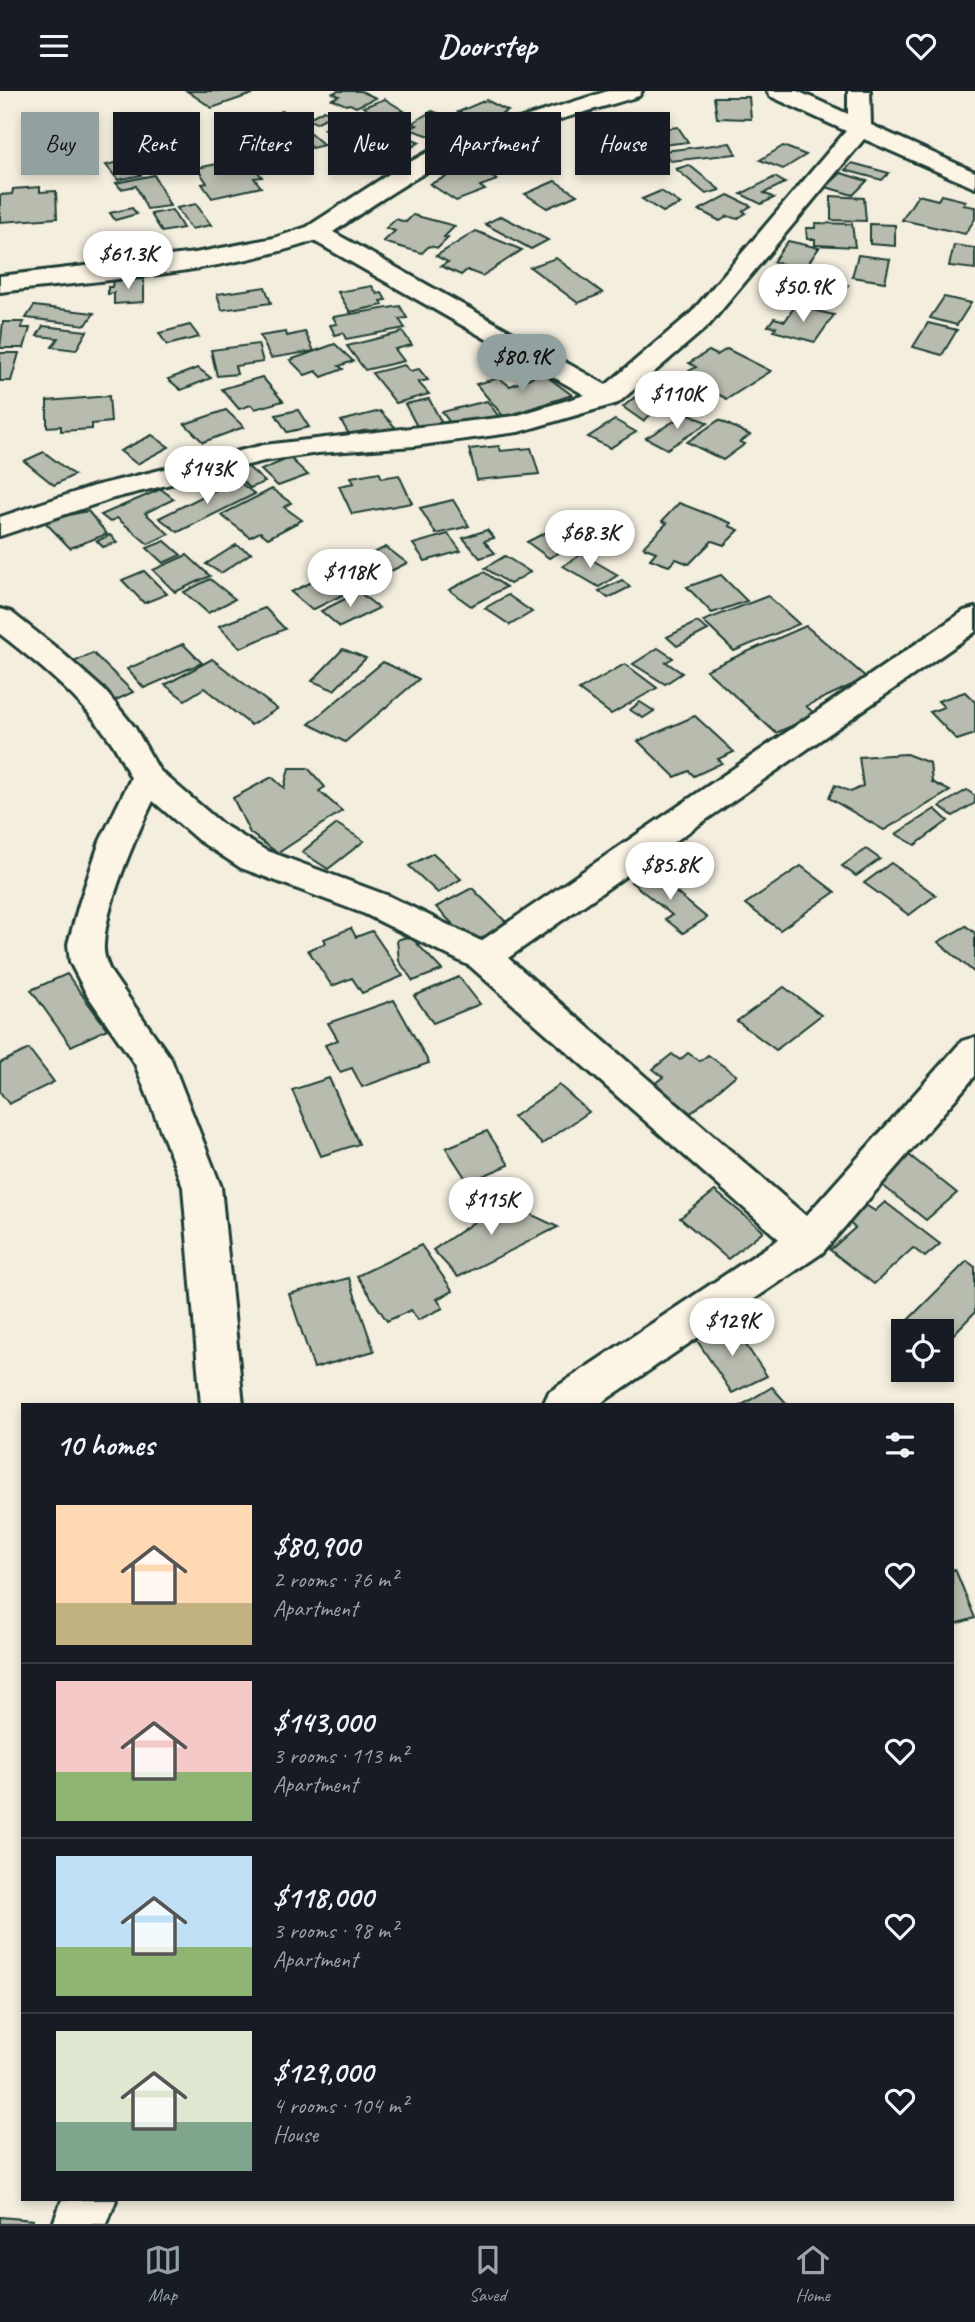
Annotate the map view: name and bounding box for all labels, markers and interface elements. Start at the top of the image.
text: Doorstep [438,25,537,66]
icon: menu [35,27,73,65]
icon: heart [902,27,940,65]
chip: Buy [21,112,99,175]
chip: Rent [113,112,200,175]
chip: Filters [214,112,314,175]
chip: New [328,112,411,175]
chip: Apartment [425,112,561,175]
chip: House [575,112,670,175]
pin: $61.3K [71,231,185,291]
text: $61.3K [99,239,157,268]
pin: $50.9K [746,265,860,324]
text: $50.9K [775,272,832,301]
pin: $80.9K [465,335,579,394]
text: $80.9K [493,342,551,371]
pin: $110K [628,371,726,431]
text: $110K [650,379,704,408]
pin: $143K [158,447,256,506]
text: $143K [180,454,234,483]
pin: $68.3K [533,511,647,570]
text: $68.3K [561,518,619,547]
pin: $118K [301,549,399,609]
text: $118K [323,557,377,586]
pin: $85.8K [613,843,727,902]
text: $85.8K [641,850,699,879]
pin: $115K [442,1177,540,1237]
text: $115K [465,1185,517,1214]
pin: $129K [683,1299,781,1358]
text: $129K [706,1306,758,1335]
map controls [891,1319,954,1382]
button: locate [891,1319,954,1382]
text: 10 homes [56,1426,154,1464]
icon: filters [881,1426,919,1464]
text: $80,900 [273,1527,360,1565]
icon: home [112,1533,196,1617]
icon: heart [881,1556,919,1594]
text: 2 rooms · 76 m² [273,1565,397,1594]
text: Apartment [273,1594,358,1623]
text: $143,000 [273,1703,373,1741]
icon: home [112,1709,196,1793]
icon: heart [881,1732,919,1770]
text: 3 rooms · 113 m² [273,1741,408,1770]
text: Apartment [273,1770,358,1799]
text: $118,000 [273,1878,373,1916]
icon: home [112,1884,196,1968]
icon: heart [881,1907,919,1945]
text: 3 rooms · 98 m² [273,1916,397,1945]
text: Apartment [273,1945,358,1974]
text: $129,000 [273,2053,373,2091]
icon: home [112,2059,196,2143]
icon: heart [881,2082,919,2120]
text: 4 rooms · 104 m² [273,2091,408,2120]
text: House [273,2120,318,2149]
tab: Map [144,2241,182,2307]
tab: Saved [469,2241,507,2307]
tab: Home [794,2241,832,2307]

